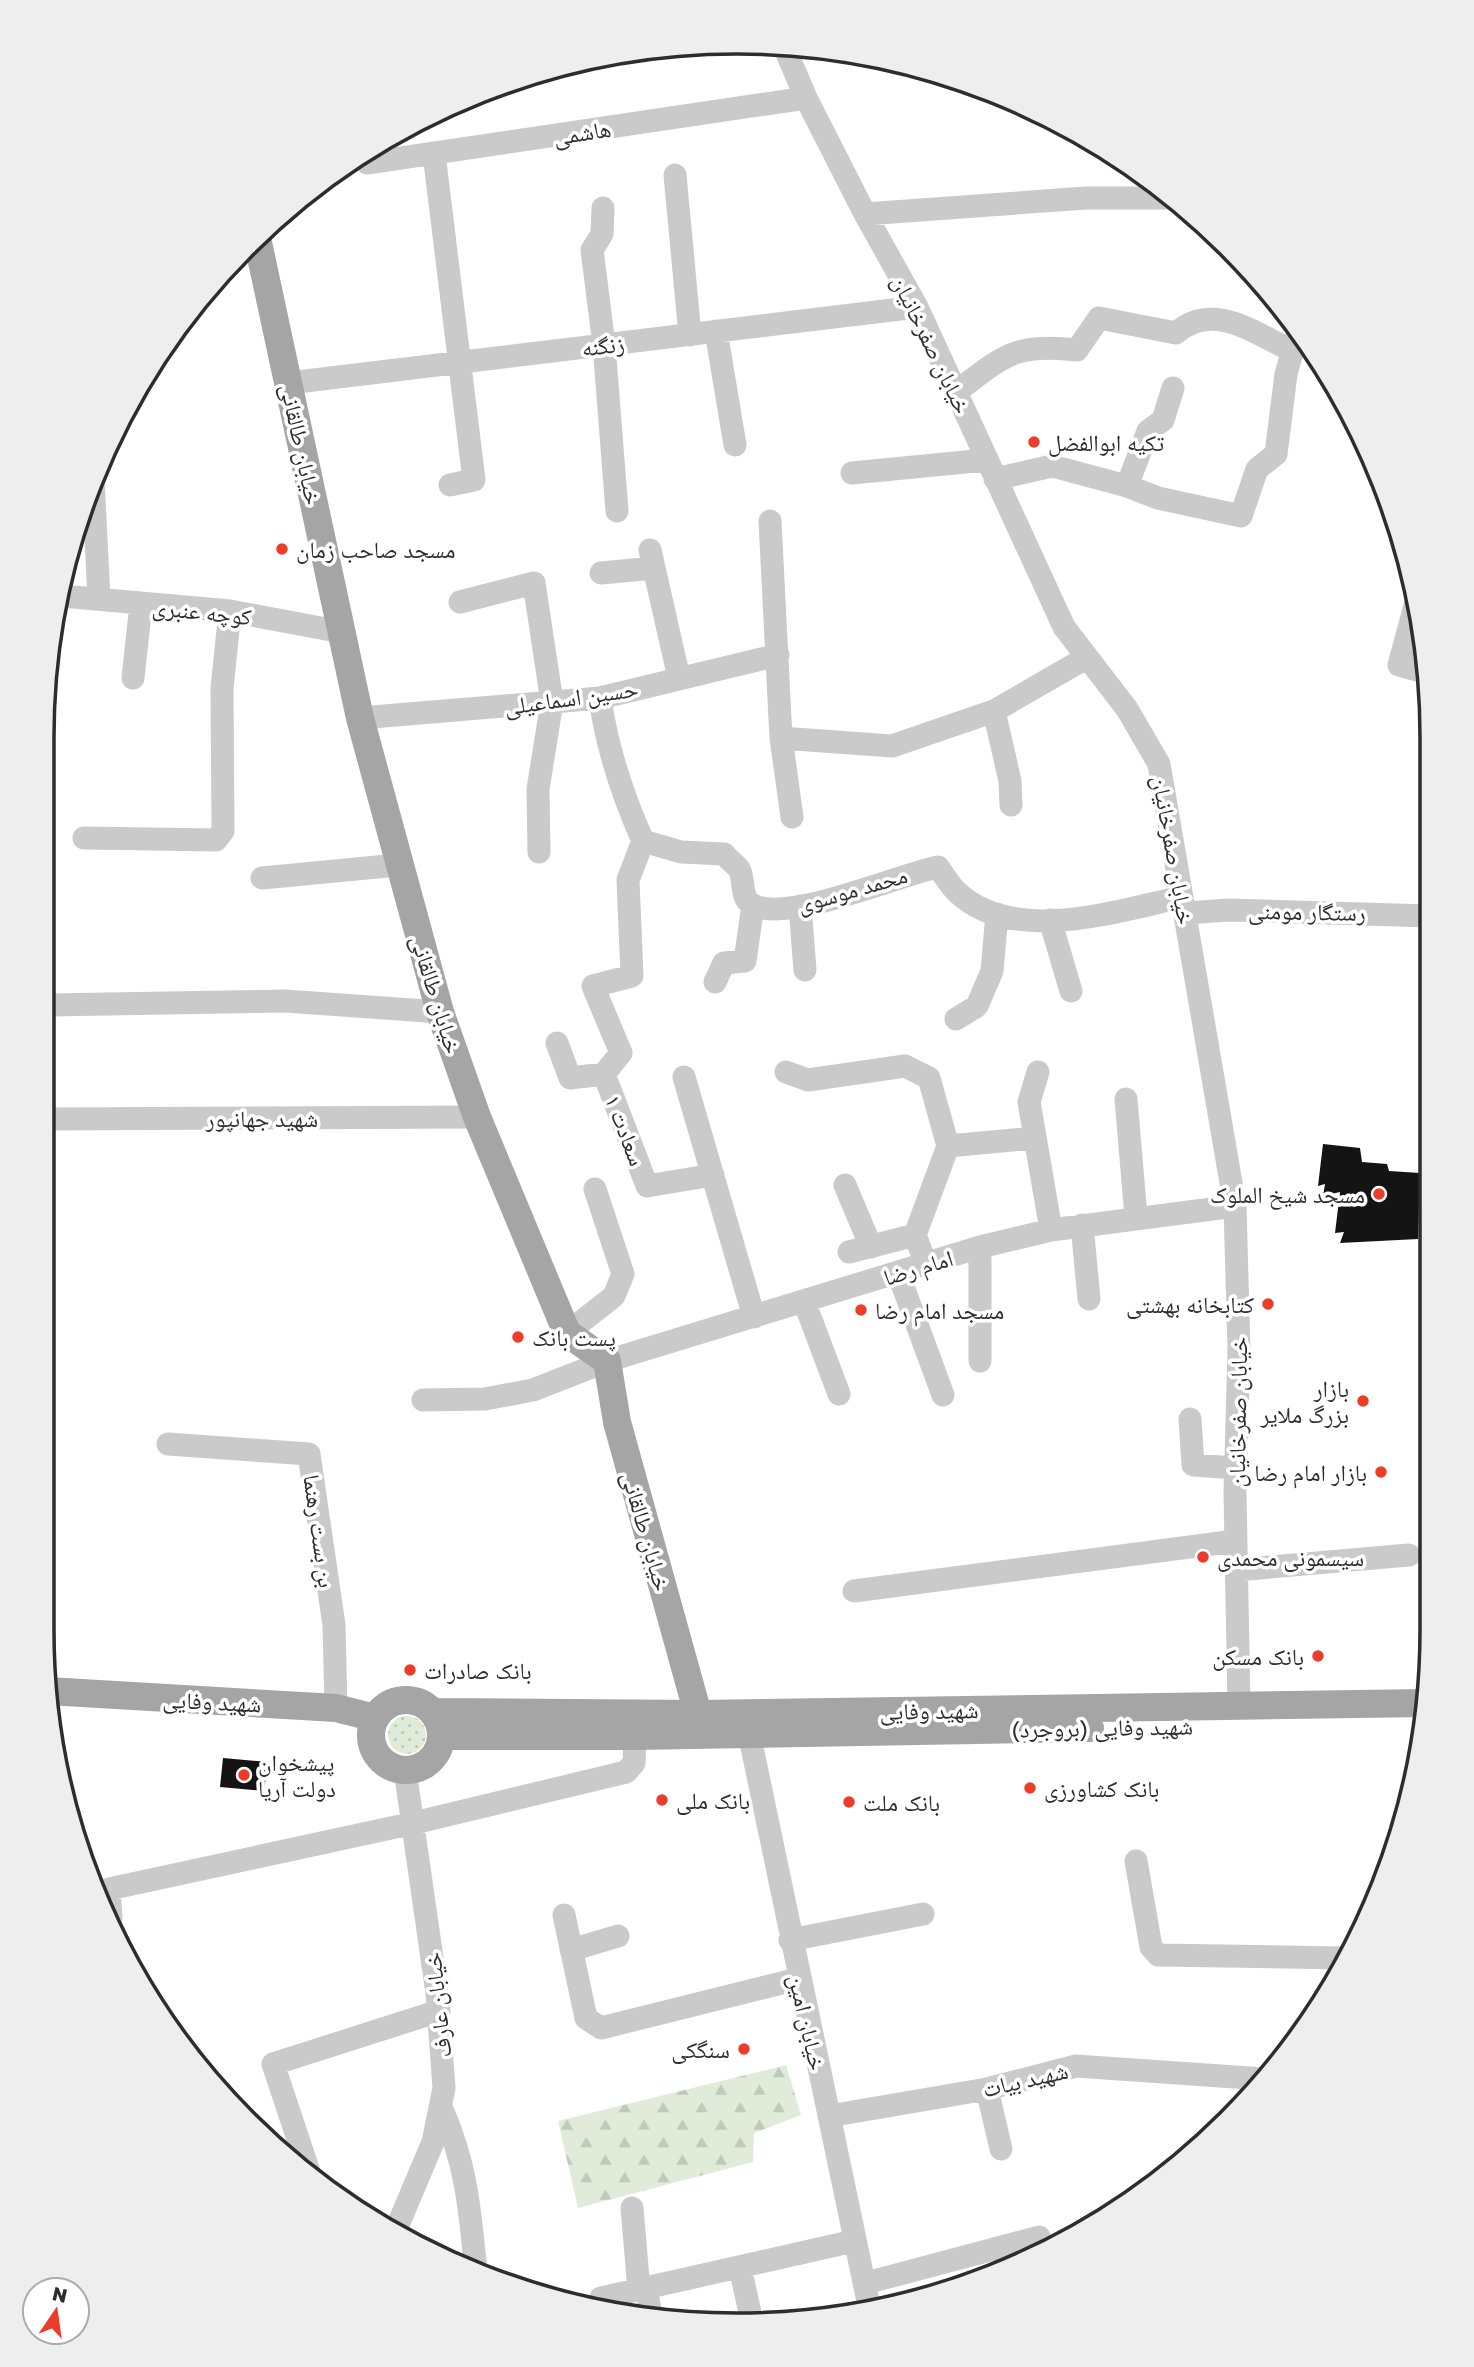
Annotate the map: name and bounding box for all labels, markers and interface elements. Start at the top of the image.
street label: هاشمی [551,114,613,151]
street label: خیابان صفرخانیان [885,270,978,418]
street label: زنگنه [580,328,626,362]
street label: خیابان طالقانی [275,381,328,507]
place label: تکیه ابوالفضل [1048,428,1164,457]
marker: تکیه ابوالفضل [1026,434,1042,450]
place label: مسجد صاحب زمان [296,535,455,564]
marker: مسجد صاحب زمان [274,541,290,557]
street label: کوچه عنبری [151,592,253,631]
street label: حسین اسماعیلی [502,674,640,721]
street label: خیابان صفرخانیان [1146,773,1201,927]
street label: محمد موسوی [794,860,911,919]
street label: رستگار مومنی [1248,896,1366,927]
street label: خیابان طالقانی [405,931,468,1057]
street label: سعادت ۱ [600,1091,652,1169]
street label: شهید جهانپور [205,1104,318,1133]
place label: مسجد شیخ الملوک [1210,1180,1365,1210]
marker: مسجد شیخ الملوک [1371,1186,1387,1202]
street label: امام رضا [880,1243,957,1294]
place label: کتابخانه بهشتی [1126,1290,1254,1319]
place label: مسجد امام رضا [875,1296,1004,1327]
marker: کتابخانه بهشتی [1260,1296,1276,1312]
marker: مسجد امام رضا [853,1302,869,1318]
place label: پست بانک [532,1323,616,1352]
marker: پست بانک [510,1329,526,1345]
street label: خیابان صفرخانیان [1222,1336,1253,1488]
place label: بازار بزرگ ملایر [1259,1374,1349,1429]
marker: بازار بزرگ ملایر [1355,1393,1371,1409]
place label: بازار امام رضا [1254,1458,1367,1489]
marker: بازار امام رضا [1373,1464,1389,1480]
street label: خیابان طالقانی [616,1468,677,1594]
street label: بن بست رهنما [297,1472,342,1590]
place label: سیسمونی محمدی [1217,1543,1364,1572]
marker: سیسمونی محمدی [1195,1549,1211,1565]
place label: بانک مسکن [1212,1642,1304,1671]
marker: بانک مسکن [1310,1648,1326,1664]
place label: بانک صادرات [424,1656,532,1685]
marker: بانک صادرات [402,1662,418,1678]
street label: شهید وفایی [162,1684,262,1719]
street label: شهید وفایی [879,1695,979,1726]
street label: شهید وفایی (بروجرد) [1011,1711,1193,1744]
place label: پیشخوان دولت آریا [258,1748,336,1802]
marker: پیشخوان دولت آریا [236,1767,252,1783]
place label: بانک کشاورزی [1044,1774,1159,1803]
marker: بانک کشاورزی [1022,1780,1038,1796]
place label: بانک ملی [676,1786,750,1815]
place label: بانک ملت [863,1788,940,1817]
marker: بانک ملی [654,1792,670,1808]
marker: بانک ملت [841,1794,857,1810]
street label: خیابان عارف [418,1951,457,2059]
street label: خیابان امین [782,1971,833,2073]
place label: سنگکی [671,2035,730,2064]
marker: سنگکی [736,2041,752,2057]
street label: شهید بیات [979,2056,1071,2103]
north arrow [21,2276,91,2346]
text: N [50,2281,70,2307]

